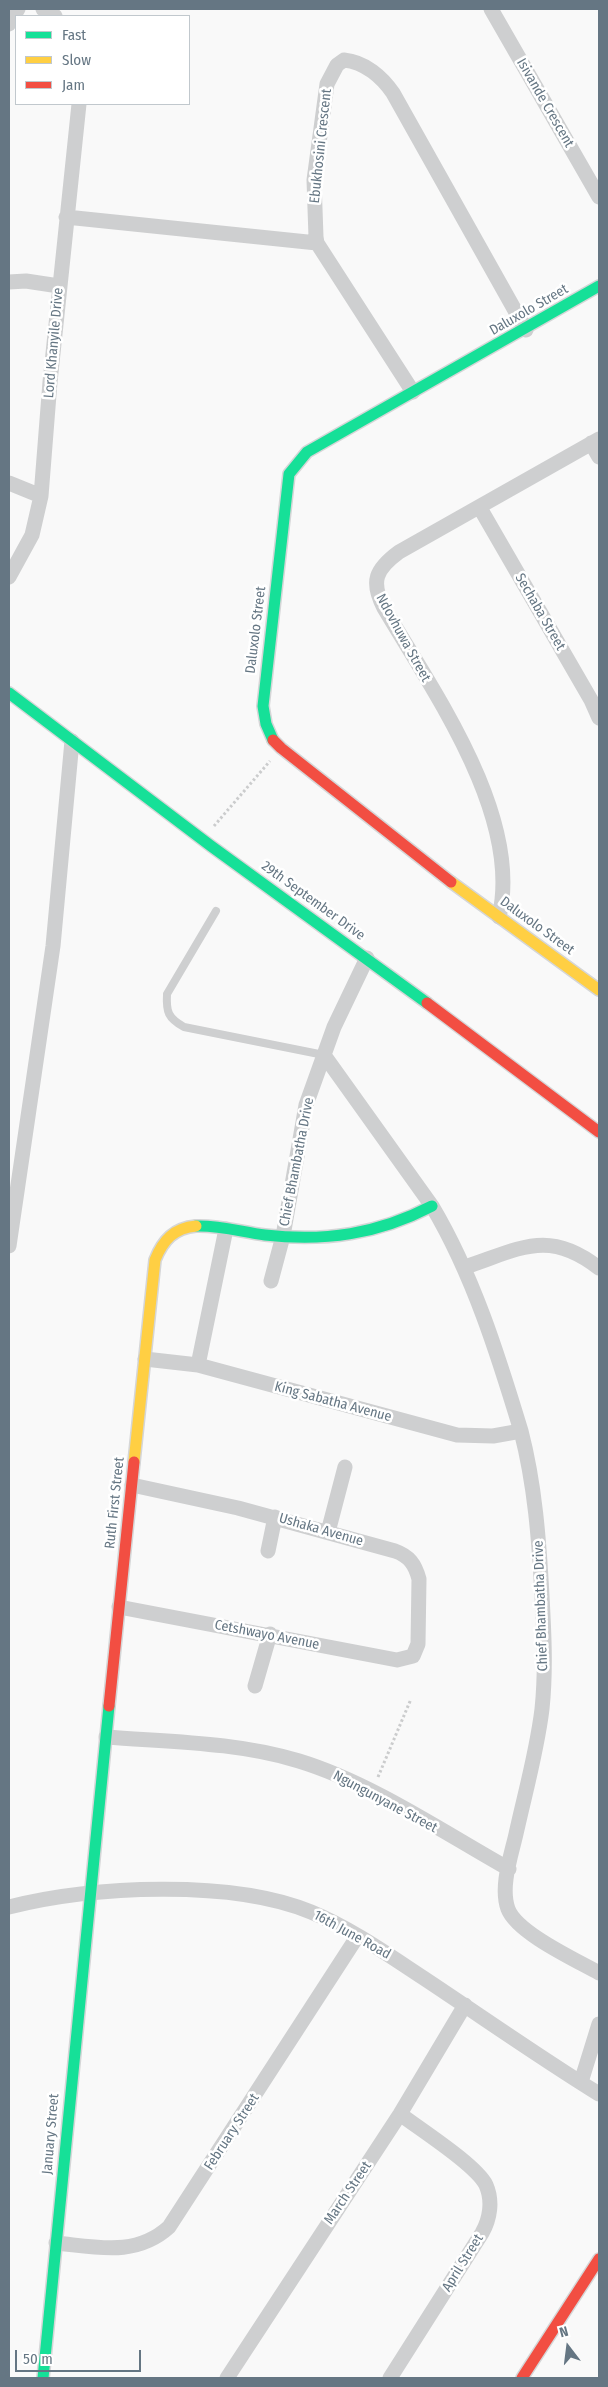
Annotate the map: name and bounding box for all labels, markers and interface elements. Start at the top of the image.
legend [15,15,190,105]
text: Fast [62,26,86,44]
text: Slow [62,51,91,69]
street label: Isivande Crescent [513,55,577,151]
text: Jam [62,76,85,94]
street label: Ebukhosini Crescent [307,88,335,204]
street label: Daluxolo Street [487,281,571,339]
street label: Lord Khanyile Drive [41,287,67,399]
street label: Sechaba Street [511,571,569,653]
street label: Daluxolo Street [242,585,270,675]
street label: Ndovhuwa Street [372,591,434,685]
street label: 29th September Drive [258,858,368,944]
street label: Daluxolo Street [497,893,577,959]
street label: Chief Bhambatha Drive [276,1096,318,1228]
street label: King Sabatha Avenue [273,1378,393,1426]
street label: Ruth First Street [102,1456,128,1550]
street label: Ushaka Avenue [277,1510,365,1550]
street label: Chief Bhambatha Drive [530,1540,552,1672]
street label: Cetshwayo Avenue [213,1617,321,1653]
street label: Ngungunyane Street [330,1767,440,1837]
street label: 16th June Road [311,1907,393,1963]
street label: February Street [201,2091,263,2173]
street label: January Street [39,2093,63,2175]
street label: March Street [321,2158,375,2228]
street label: April Street [439,2231,487,2295]
north arrow [543,2322,593,2372]
text: N [558,2323,570,2341]
scale bar [18,2340,144,2372]
text: 50 m [23,2350,53,2368]

